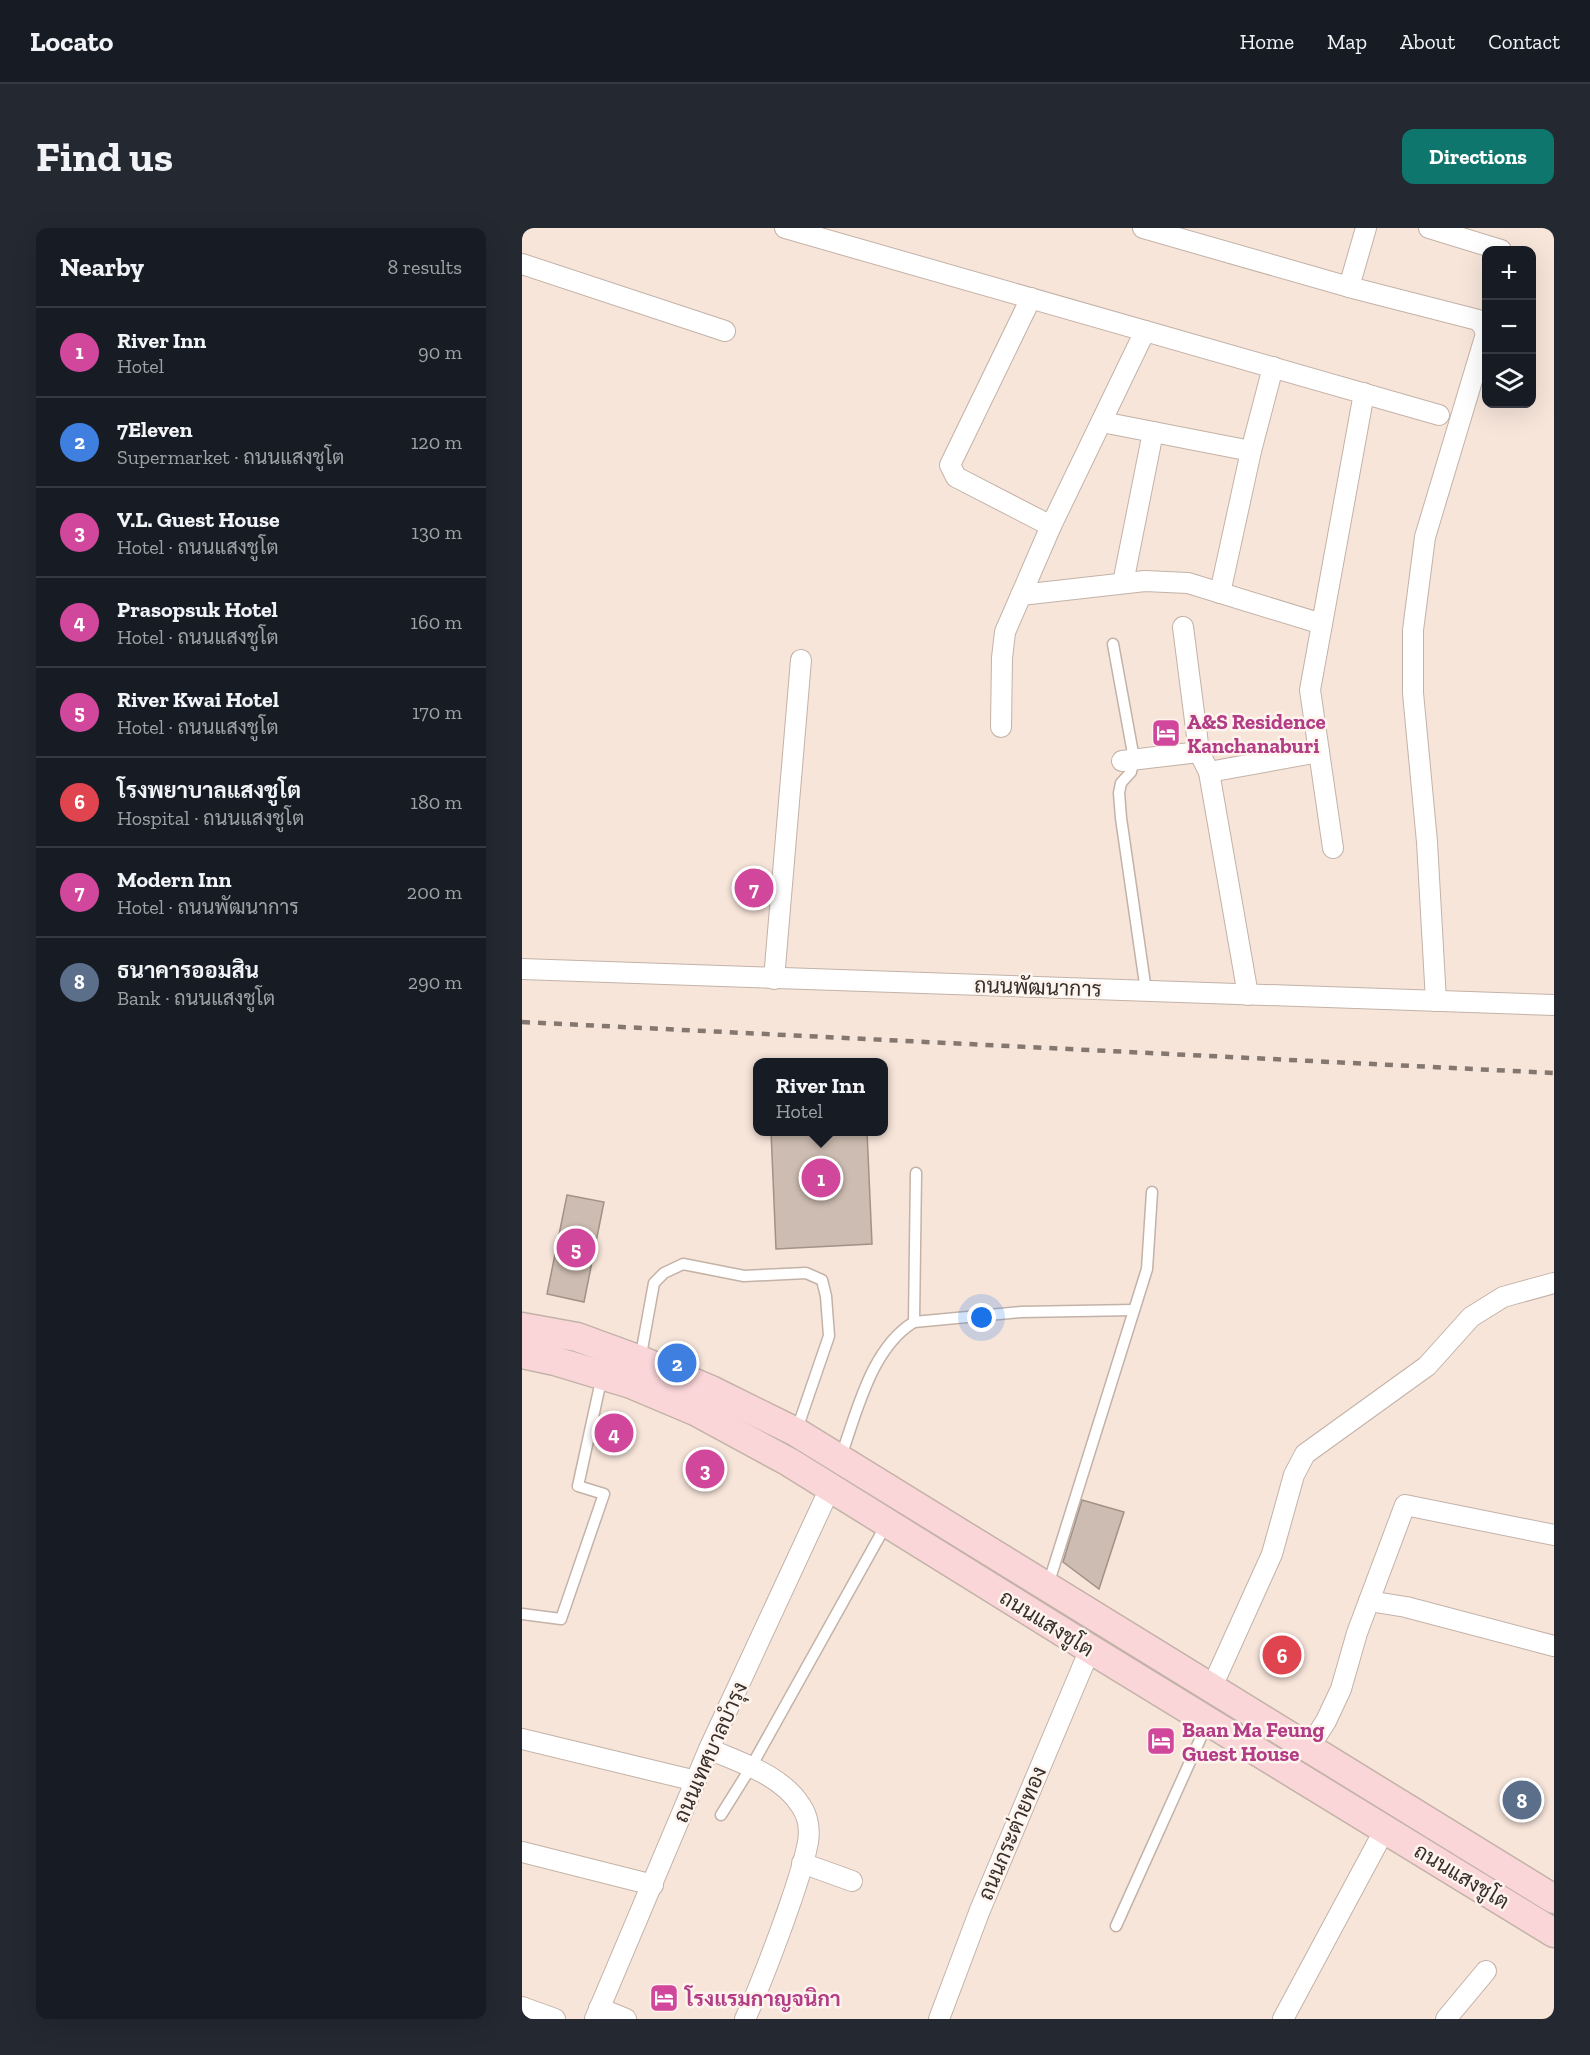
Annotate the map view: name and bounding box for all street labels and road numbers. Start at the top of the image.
street label: ถนนพัฒนาการ [974,972,1102,1002]
street label: ถนนแสงชูโต [994,1584,1099,1664]
street label: ถนนเทศบาลบำรุง [668,1678,754,1827]
street label: ถนนกระต่ายทอง [973,1762,1051,1904]
street label: ถนนแสงชูโต [1408,1838,1514,1917]

